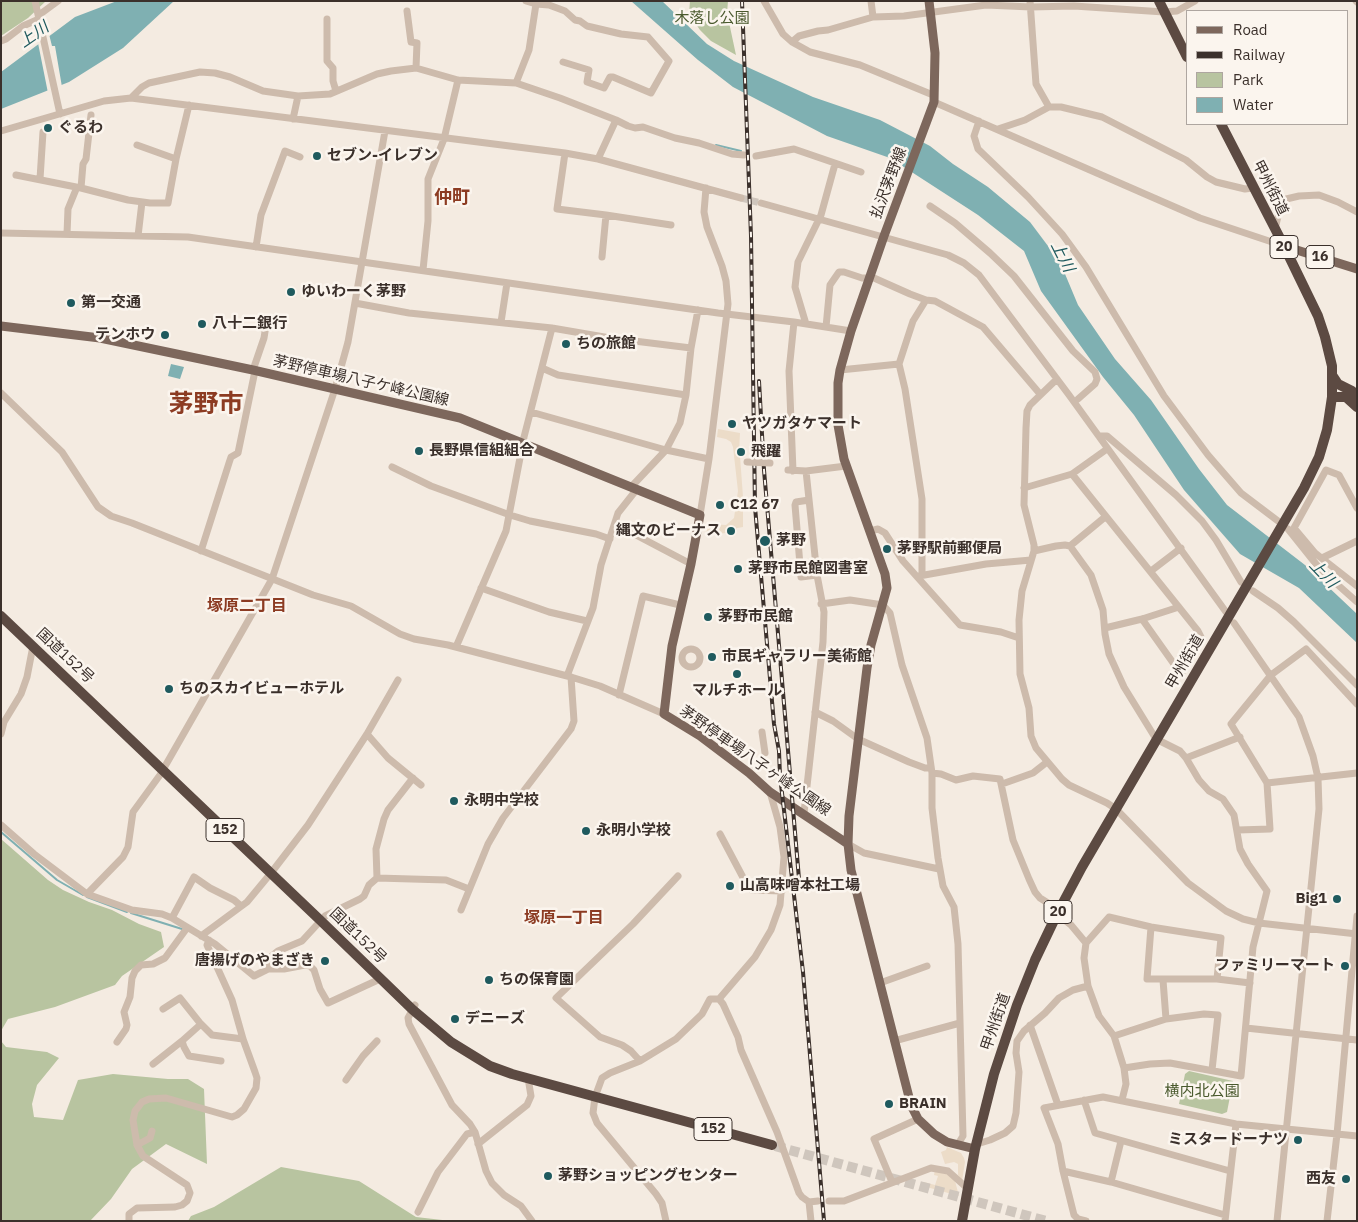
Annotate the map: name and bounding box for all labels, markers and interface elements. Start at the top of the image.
park label: 木落し公園 [675,10,749,28]
legend [1186,10,1348,125]
water label: 上川 [15,18,53,52]
text: Road [1233,20,1268,39]
text: Railway [1233,45,1285,64]
text: Park [1233,70,1263,89]
text: Water [1233,95,1273,114]
place label: ぐるわ [58,119,103,137]
marker: ぐるわ [42,122,54,134]
street label: 払沢茅野線 [867,145,911,221]
place label: セブン-イレブン [327,147,438,165]
marker: セブン-イレブン [311,150,323,162]
street label: 甲州街道 [1248,157,1292,219]
district label: 仲町 [434,187,470,209]
road number: 20 [1270,236,1298,258]
water label: 上川 [1046,238,1078,276]
road number: 16 [1306,246,1334,268]
place label: ゆいわーく茅野 [301,283,406,301]
marker: ゆいわーく茅野 [285,286,297,298]
place label: 第一交通 [81,294,141,312]
marker: 第一交通 [65,297,77,309]
place label: 八十二銀行 [212,315,287,333]
marker: 八十二銀行 [196,318,208,330]
place label: テンホウ [95,326,155,344]
marker: テンホウ [159,329,171,341]
place label: ちの旅館 [576,335,636,353]
marker: ちの旅館 [560,338,572,350]
street label: 茅野停車場八子ケ峰公園線 [271,352,451,410]
district label: 茅野市 [169,390,243,420]
place label: ヤツガタケマート [742,415,862,433]
marker: ヤツガタケマート [726,418,738,430]
place label: 長野県信組組合 [429,442,534,460]
place label: 飛躍 [751,443,781,461]
marker: 長野県信組組合 [413,445,425,457]
marker: 飛躍 [735,446,747,458]
place label: C12 67 [730,496,779,514]
marker: C12 67 [714,499,726,511]
place label: 縄文のビーナス [616,522,721,540]
marker: 縄文のビーナス [725,525,737,537]
place label: 茅野 [776,532,806,550]
marker: 茅野 [758,534,772,548]
place label: 茅野駅前郵便局 [897,540,1002,558]
marker: 茅野駅前郵便局 [881,543,893,555]
water label: 上川 [1305,556,1341,592]
place label: 茅野市民館図書室 [748,560,868,578]
marker: 茅野市民館図書室 [732,563,744,575]
district label: 塚原二丁目 [207,596,287,616]
place label: 茅野市民館 [718,608,793,626]
marker: 茅野市民館 [702,611,714,623]
street label: 国道152号 [33,625,97,687]
street label: 甲州街道 [1162,632,1208,692]
place label: 市民ギャラリー美術館 [722,648,872,666]
marker: 市民ギャラリー美術館 [706,651,718,663]
marker: マルチホール [731,668,743,680]
place label: ちのスカイビューホテル [179,680,344,698]
place label: マルチホール [692,682,782,700]
marker: ちのスカイビューホテル [163,683,175,695]
street label: 茅野停車場八子ヶ峰公園線 [676,702,834,820]
place label: 永明中学校 [464,792,539,810]
marker: 永明中学校 [448,795,460,807]
road number: 152 [206,818,244,842]
place label: 永明小学校 [596,822,671,840]
marker: 永明小学校 [580,825,592,837]
place label: 山高味噌本社工場 [740,877,860,895]
marker: 山高味噌本社工場 [724,880,736,892]
place label: Big1 [1295,890,1327,908]
marker: Big1 [1331,893,1343,905]
road number: 20 [1044,900,1072,924]
street label: 国道152号 [326,905,390,967]
district label: 塚原一丁目 [524,908,604,928]
place label: 唐揚げのやまざき [195,952,315,970]
marker: 唐揚げのやまざき [319,955,331,967]
place label: ファミリーマート [1215,957,1335,975]
marker: ファミリーマート [1339,960,1351,972]
place label: ちの保育園 [499,971,574,989]
marker: ちの保育園 [483,974,495,986]
street label: 甲州街道 [978,991,1014,1053]
place label: デニーズ [465,1010,525,1028]
marker: デニーズ [449,1013,461,1025]
park label: 横内北公園 [1165,1083,1239,1101]
place label: BRAIN [899,1095,947,1113]
marker: BRAIN [883,1098,895,1110]
road number: 152 [694,1118,732,1140]
place label: ミスタードーナツ [1168,1131,1288,1149]
marker: ミスタードーナツ [1292,1134,1304,1146]
place label: 茅野ショッピングセンター [558,1167,738,1185]
marker: 茅野ショッピングセンター [542,1170,554,1182]
place label: 西友 [1306,1170,1336,1188]
marker: 西友 [1340,1173,1352,1185]

